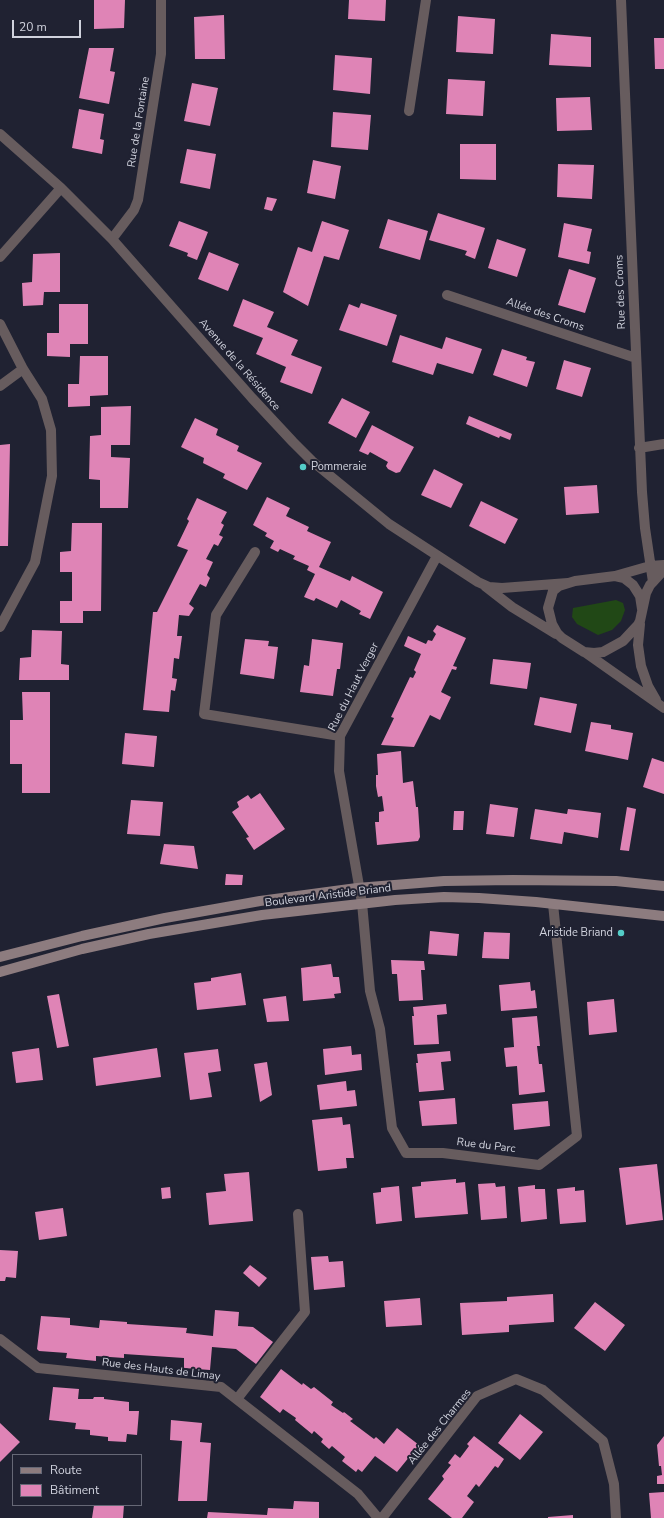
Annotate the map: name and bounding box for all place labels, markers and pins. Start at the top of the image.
place label: Pommeraie [311,460,367,474]
marker: Pommeraie [298,462,308,472]
place label: Aristide Briand [539,926,613,940]
marker: Aristide Briand [616,928,626,938]

